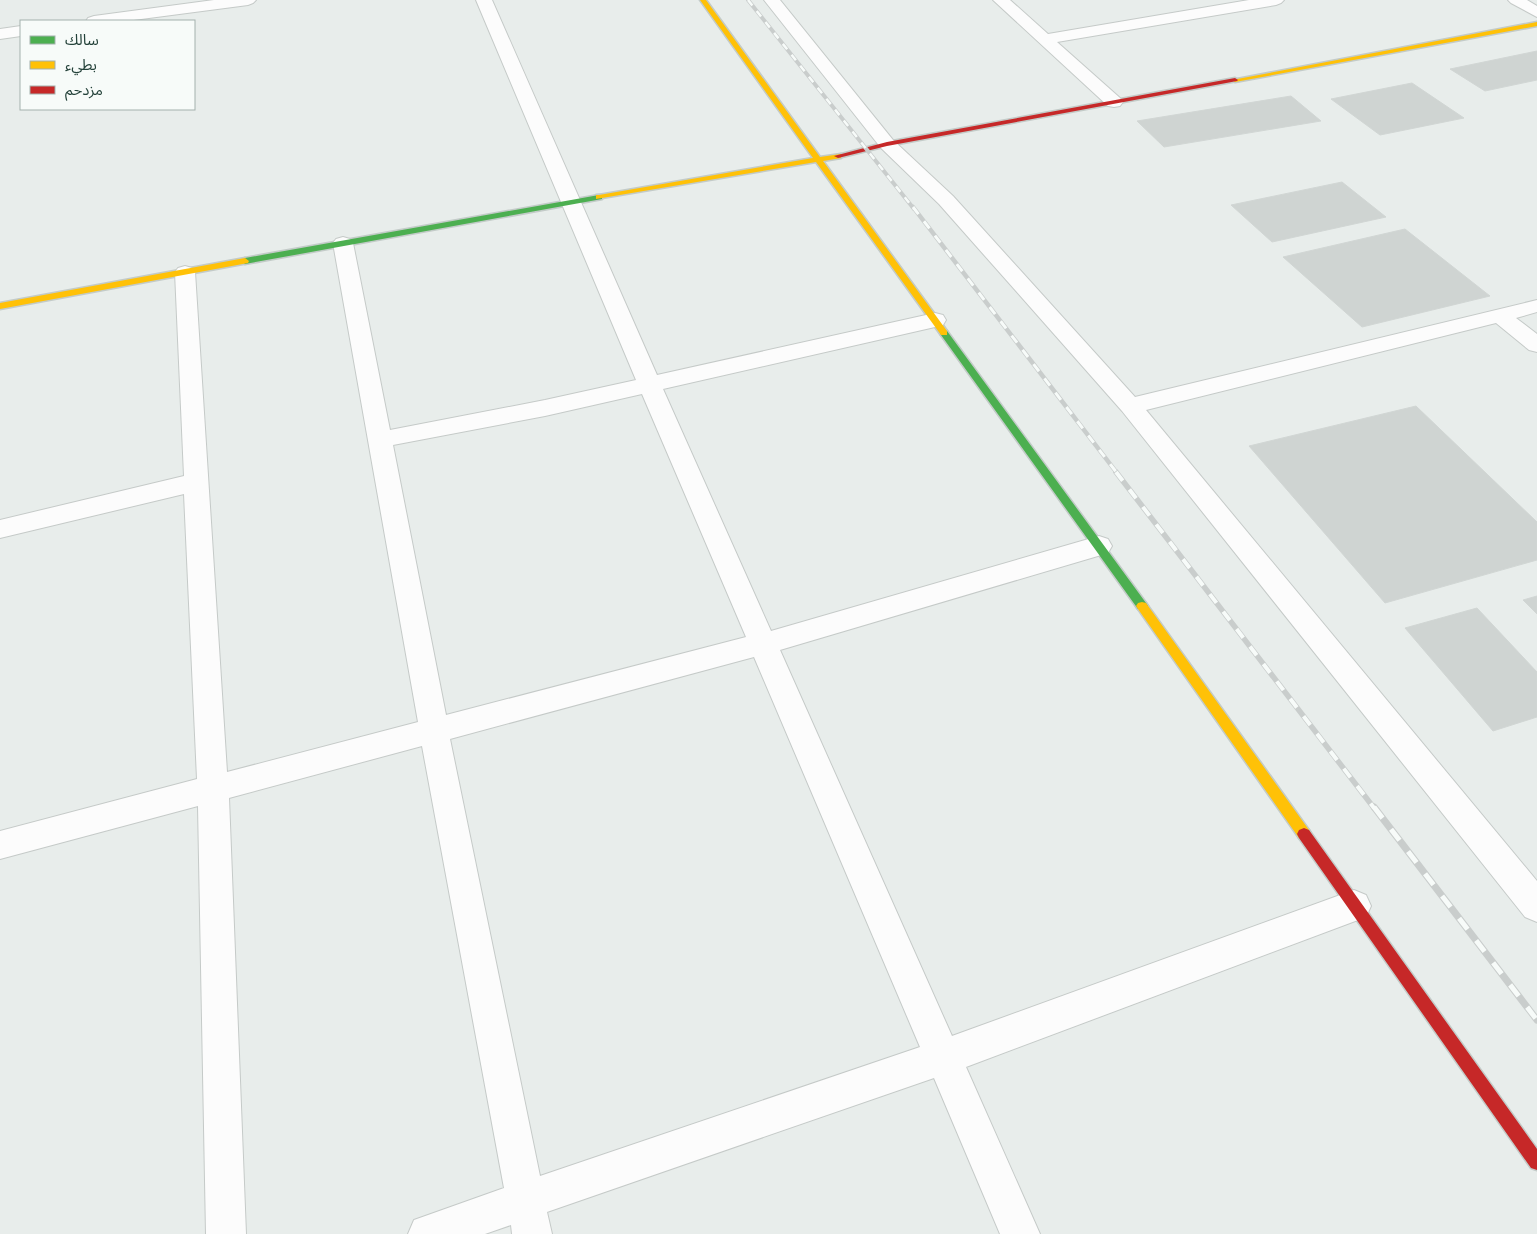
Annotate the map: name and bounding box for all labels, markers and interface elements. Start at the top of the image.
legend [20,20,195,110]
text: سالك [65,31,99,48]
text: بطيء [65,56,97,76]
text: مزدحم [65,81,103,101]

